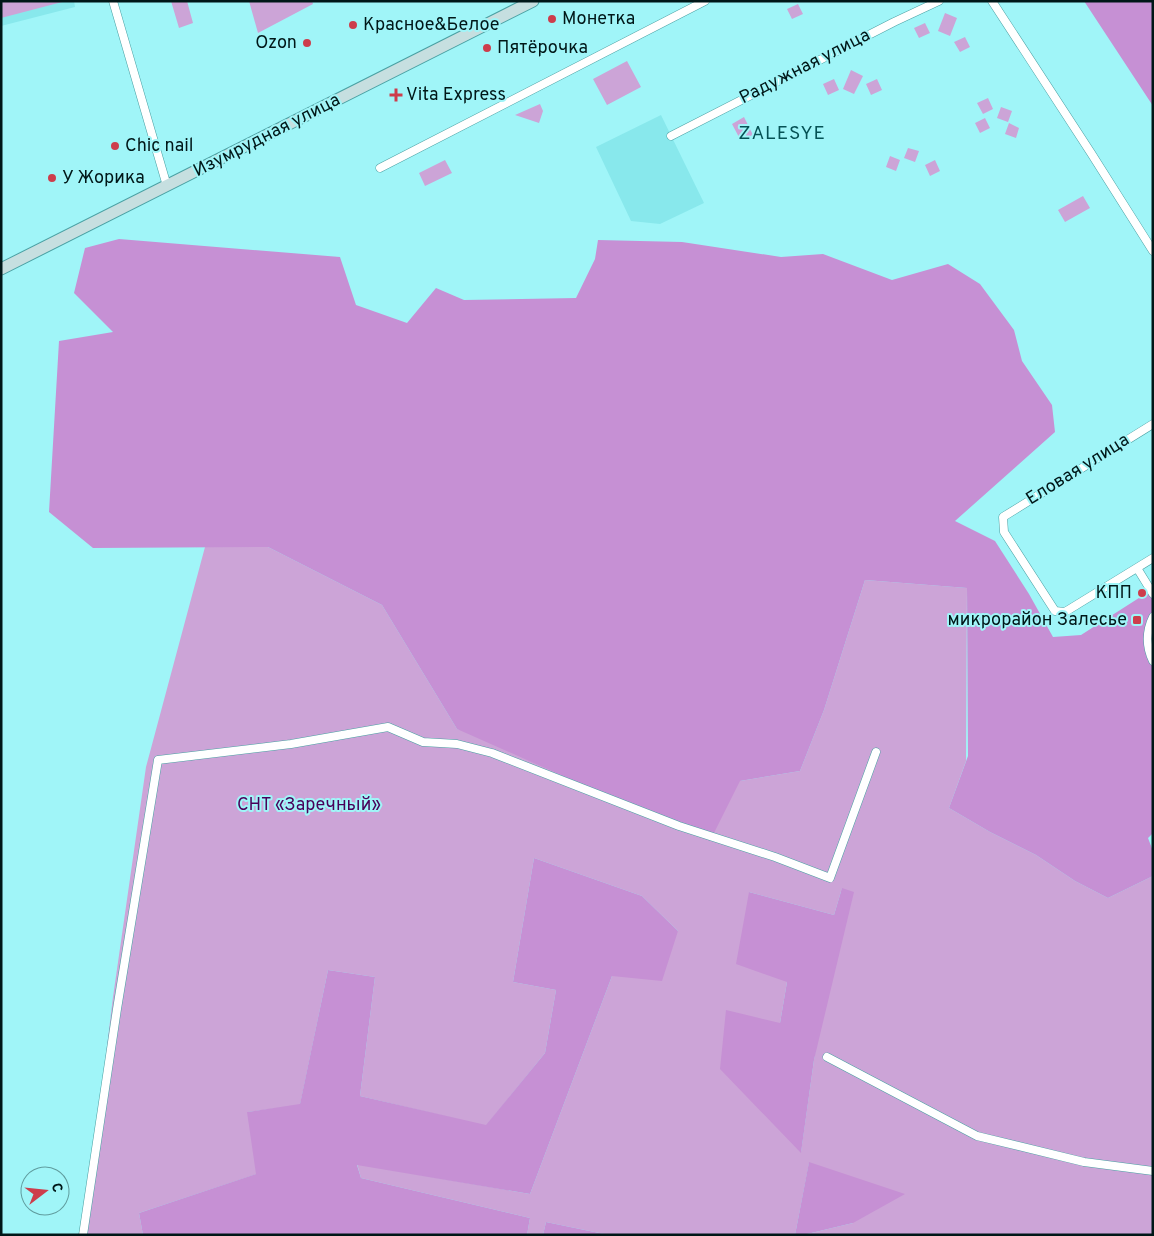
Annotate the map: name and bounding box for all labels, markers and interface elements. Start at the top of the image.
place label: Монетка [562,8,635,31]
marker: Монетка [546,13,558,25]
place label: Красное&Белое [363,14,499,37]
marker: Красное&Белое [347,19,359,31]
street label: Радужная улица [736,24,874,110]
place label: Ozon [255,32,297,55]
marker: Ozon [301,37,313,49]
place label: Пятёрочка [497,37,588,60]
marker: Пятёрочка [481,42,493,54]
place label: Vita Express [406,84,506,107]
street label: Изумрудная улица [190,89,344,183]
marker: Vita Express [390,89,402,101]
district label: ZALESYE [738,122,826,146]
place label: Chic nail [125,135,194,158]
marker: Chic nail [109,140,121,152]
place label: У Жорика [62,167,145,190]
marker: У Жорика [46,172,58,184]
street label: Еловая улица [1022,429,1134,511]
place label: КПП [1095,582,1132,605]
marker: КПП [1136,587,1148,599]
place label: микрорайон Залесье [948,609,1127,632]
marker: микрорайон Залесье [1131,614,1143,626]
park label: СНТ «Заречный» [237,794,381,817]
north arrow [20,1166,70,1216]
text: С [47,1181,65,1195]

